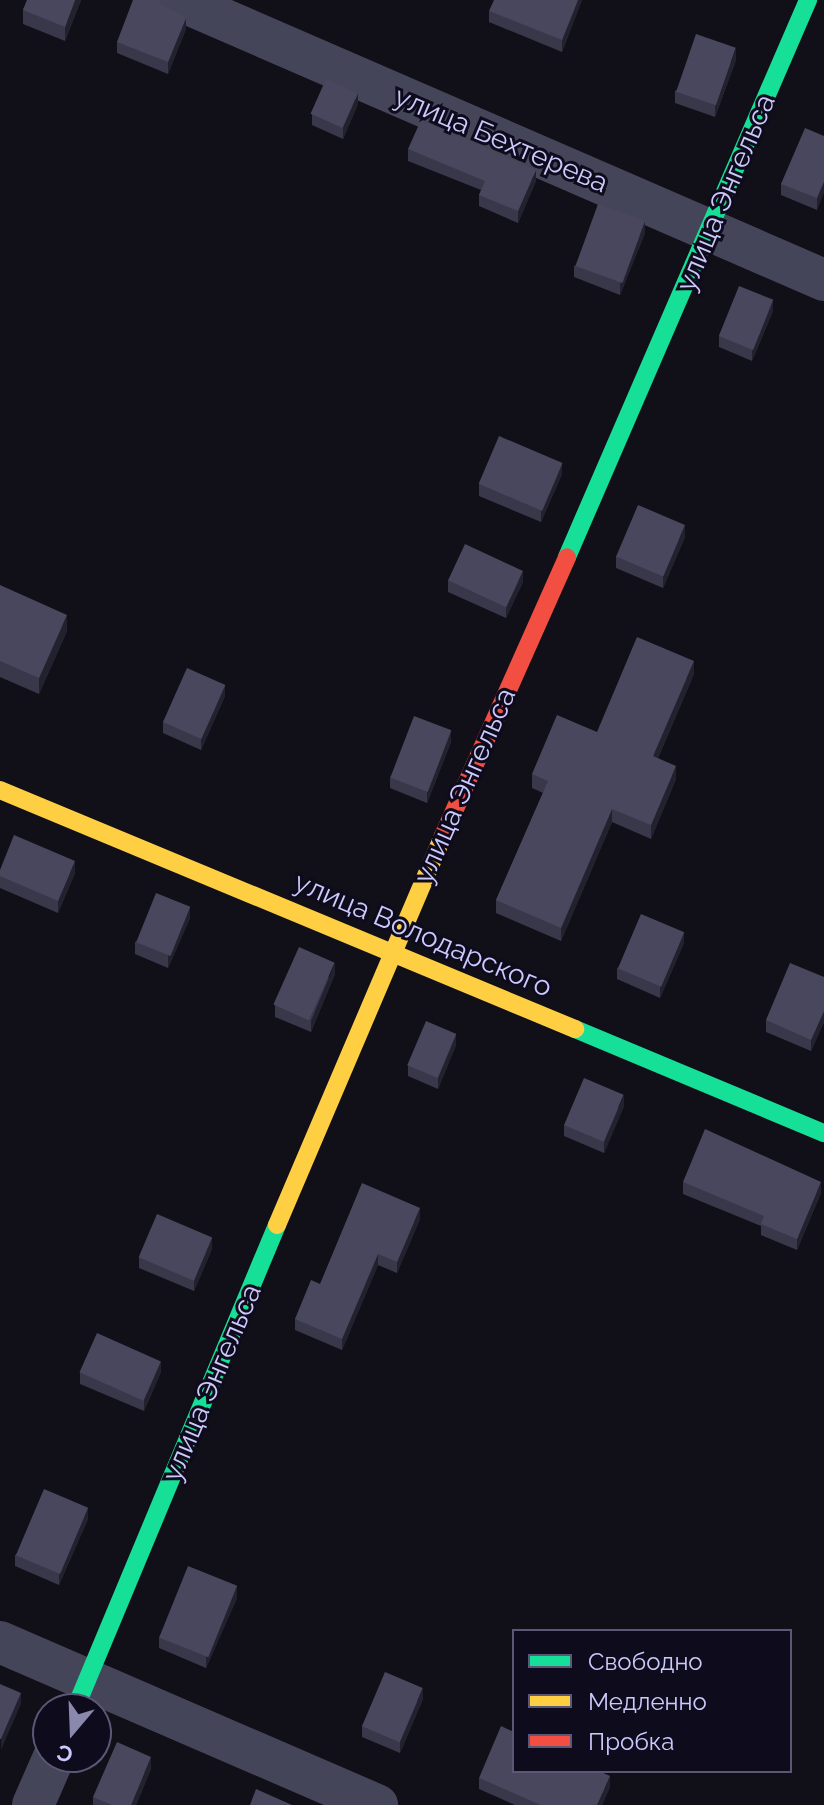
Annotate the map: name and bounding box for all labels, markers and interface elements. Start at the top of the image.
street label: улица Бехтерева [389,80,613,200]
street label: улица Энгельса [669,90,783,296]
street label: улица Энгельса [407,683,523,889]
street label: улица Володарского [289,865,557,1005]
street label: улица Энгельса [155,1280,269,1486]
legend [512,1629,792,1773]
text: Свободно [588,1647,703,1676]
text: Медленно [588,1687,707,1716]
north arrow [32,1693,112,1773]
text: Пробка [588,1727,674,1756]
text: С [53,1739,76,1769]

